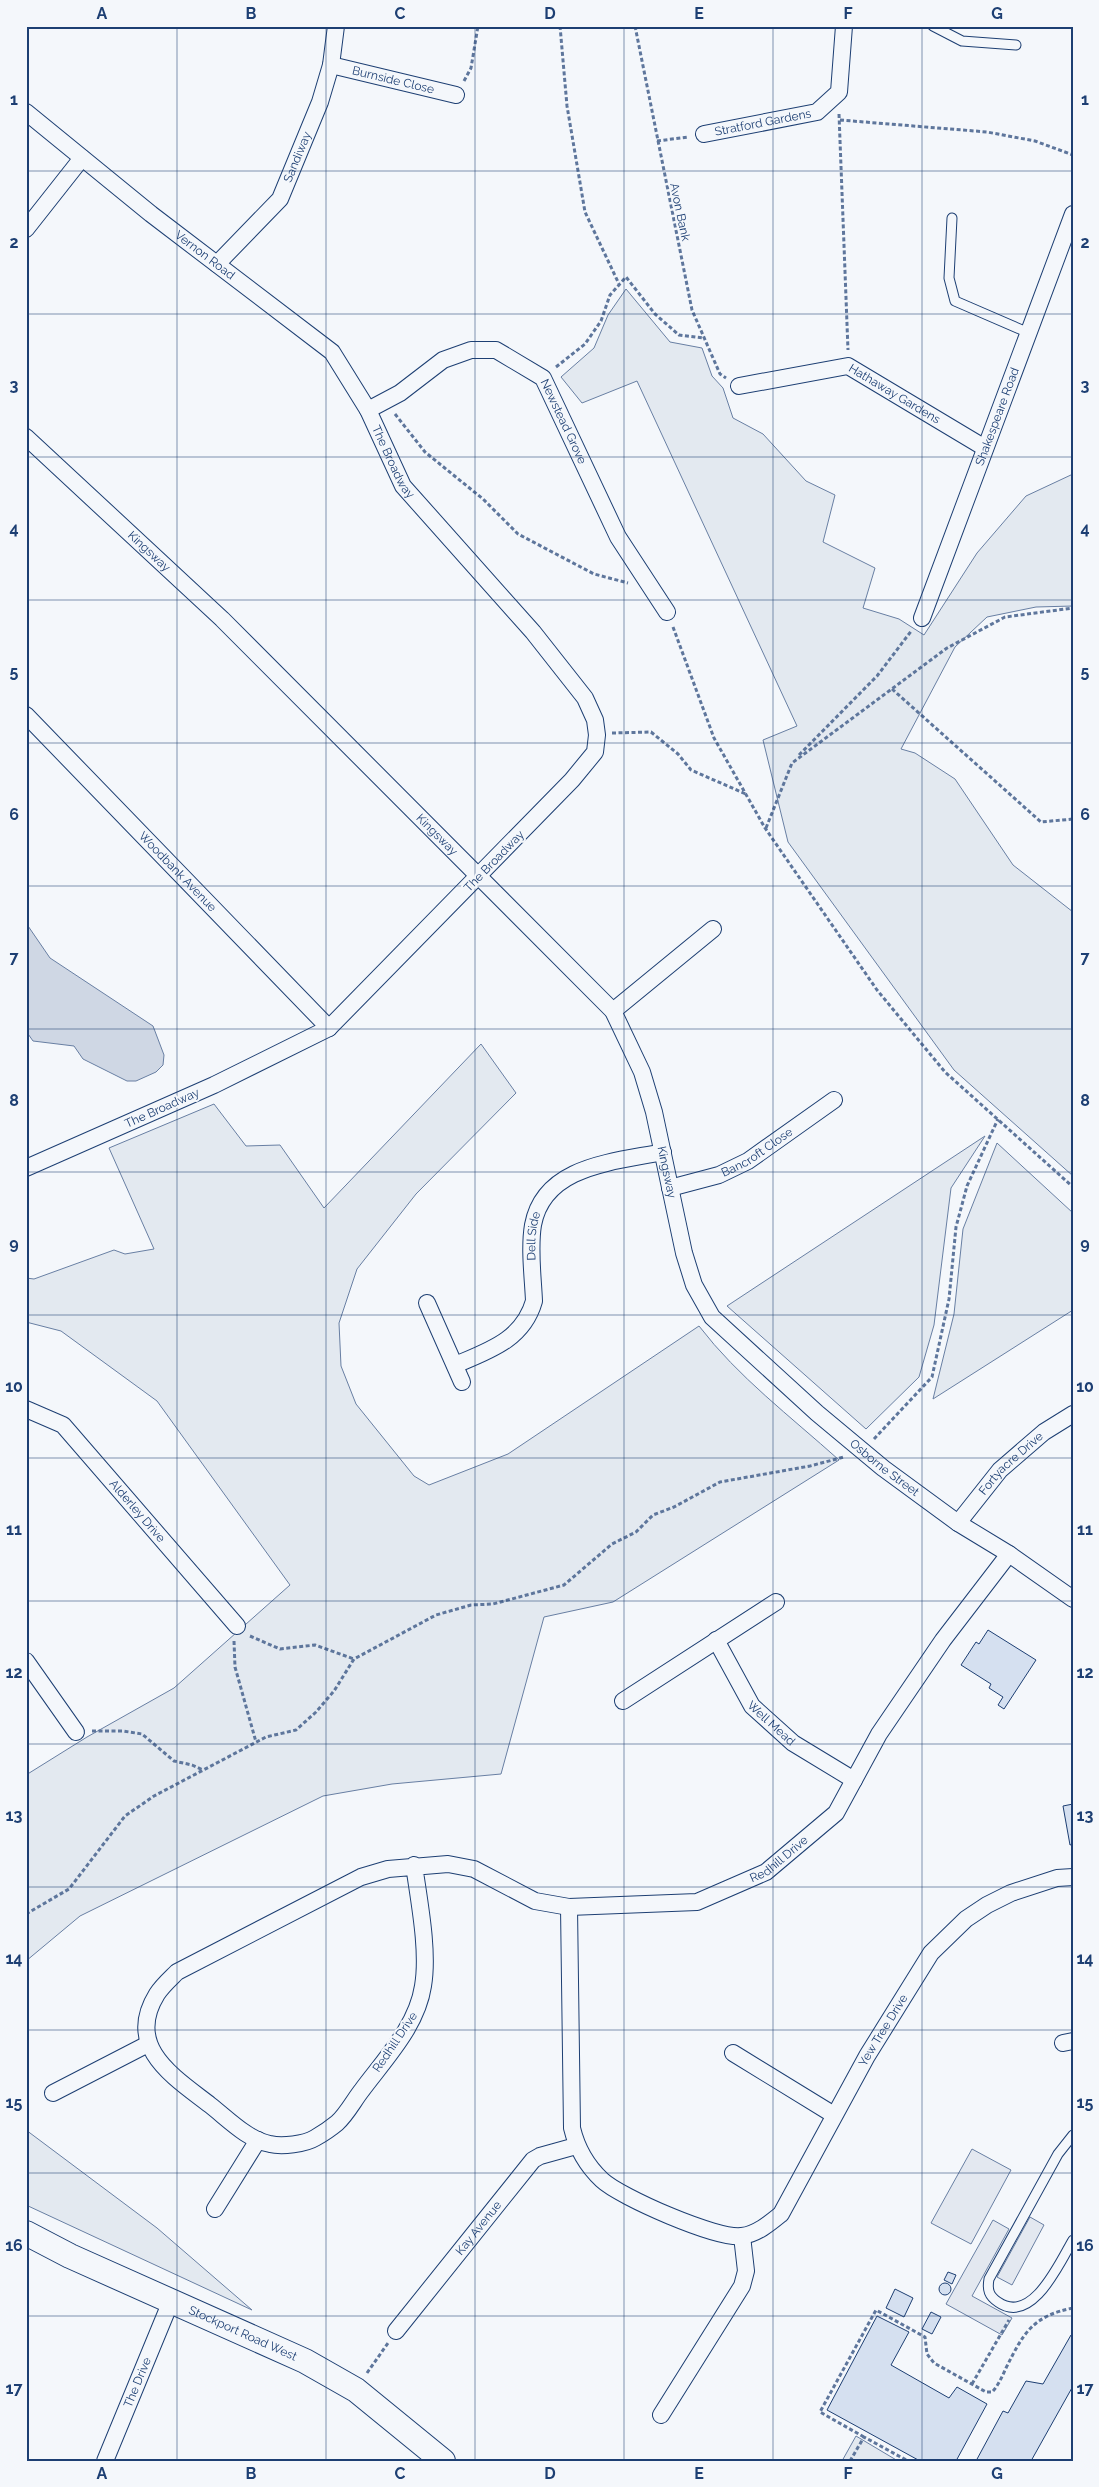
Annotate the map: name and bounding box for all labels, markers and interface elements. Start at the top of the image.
text: A [97,4,108,23]
text: B [246,4,257,23]
text: C [395,4,406,23]
text: D [544,4,556,23]
text: E [694,4,704,23]
text: F [843,4,853,23]
text: G [991,4,1003,23]
street label: Burnside Close [351,63,436,97]
text: 1 [10,90,18,109]
text: 1 [1081,90,1089,109]
street label: Stratford Gardens [713,106,812,139]
street label: Sandiway [281,129,314,184]
street label: Avon Bank [667,182,693,243]
street label: Vernon Road [172,228,238,282]
text: 2 [9,233,19,252]
text: 2 [1080,233,1090,252]
street label: Hathaway Gardens [846,361,943,427]
street label: Shakespeare Road [973,366,1022,468]
text: 3 [10,376,19,395]
text: 3 [1081,376,1090,395]
street label: Newstead Grove [538,377,590,466]
street label: The Broadway [369,423,418,502]
text: 4 [9,519,19,538]
text: 4 [1080,519,1090,538]
street label: Kingsway [125,528,174,575]
text: 5 [10,662,19,681]
text: 5 [1081,662,1090,681]
text: 6 [9,805,19,824]
text: 6 [1080,805,1090,824]
street label: Kingsway [413,811,461,859]
street label: The Broadway [461,827,527,895]
street label: Woodbank Avenue [136,829,219,914]
text: 7 [10,948,19,967]
text: 7 [1081,948,1090,967]
street label: The Broadway [123,1085,202,1131]
text: 8 [9,1091,19,1110]
text: 8 [1080,1091,1090,1110]
street label: Bancroft Close [719,1125,795,1180]
street label: Kingsway [654,1145,679,1200]
street label: Dell Side [524,1210,543,1261]
text: 9 [9,1234,19,1253]
text: 9 [1080,1234,1090,1253]
text: 10 [5,1377,23,1396]
text: 10 [1076,1377,1094,1396]
street label: Fortyacre Drive [976,1429,1046,1498]
street label: Osborne Street [847,1436,922,1499]
street label: Alderley Drive [107,1477,168,1545]
text: 11 [6,1520,22,1539]
text: 11 [1077,1520,1093,1539]
text: 12 [6,1663,22,1682]
text: 12 [1077,1663,1093,1682]
street label: Well Mead [744,1698,798,1748]
text: 13 [6,1806,22,1825]
text: 13 [1077,1806,1093,1825]
street label: Redhill Drive [748,1833,811,1885]
text: 14 [5,1949,23,1968]
text: 14 [1076,1949,1094,1968]
street label: Yew Tree Drive [856,1992,911,2069]
street label: Redhill Drive [370,2009,420,2075]
text: 15 [6,2093,23,2112]
text: 15 [1077,2093,1094,2112]
street label: Kay Avenue [453,2198,504,2258]
text: 16 [5,2236,23,2255]
text: 16 [1076,2236,1094,2255]
street label: Stockport Road West [187,2303,299,2364]
street label: The Drive [121,2355,154,2410]
text: 17 [6,2379,22,2398]
text: 17 [1077,2379,1093,2398]
text: A [97,2464,108,2483]
text: B [246,2464,257,2483]
text: C [395,2464,406,2483]
text: D [544,2464,556,2483]
text: E [694,2464,704,2483]
text: F [843,2464,853,2483]
text: G [991,2464,1003,2483]

